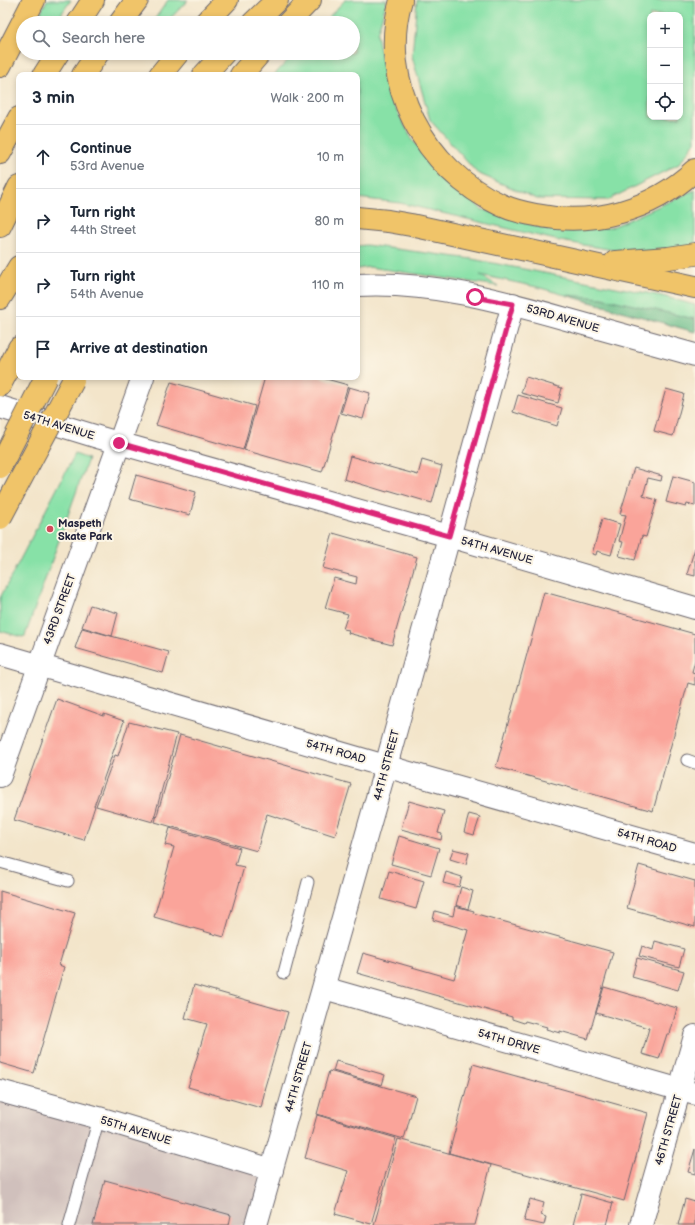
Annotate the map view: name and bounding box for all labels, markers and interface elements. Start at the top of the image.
map controls [647,12,683,120]
button: + [647,12,683,48]
search box [16,16,360,60]
icon: search [30,27,52,49]
text: Search here [62,29,145,48]
button: − [647,48,683,84]
button: locate [647,84,683,120]
text: 3 min [32,88,75,108]
text: Walk · 200 m [271,90,344,106]
text: Continue [70,139,132,158]
icon: ahead [32,146,54,168]
text: 10 m [317,149,344,165]
text: 53rd Avenue [70,158,144,174]
text: Turn right [70,203,135,222]
icon: right [32,210,54,232]
text: 80 m [315,213,344,229]
text: 44th Street [70,222,136,238]
text: Turn right [70,267,135,286]
icon: right [32,274,54,296]
text: 110 m [312,277,344,293]
text: 54th Avenue [70,286,144,302]
route start [466,288,484,306]
street label: 53RD AVENUE [525,302,601,335]
icon: arrive [32,338,54,360]
text: Arrive at destination [70,339,208,358]
street label: 54TH AVENUE [22,408,96,443]
route end [110,434,128,452]
place label: Maspeth Skate Park [58,517,112,543]
marker: Maspeth Skate Park [45,524,55,534]
street label: 54TH AVENUE [459,534,534,567]
street label: 43RD STREET [41,572,78,646]
street label: 44TH STREET [371,728,402,802]
street label: 54TH ROAD [305,737,367,766]
street label: 54TH ROAD [616,826,678,855]
street label: 54TH DRIVE [476,1026,541,1057]
street label: 44TH STREET [282,1040,315,1114]
street label: 46TH STREET [652,1093,685,1167]
street label: 55TH AVENUE [99,1113,173,1147]

